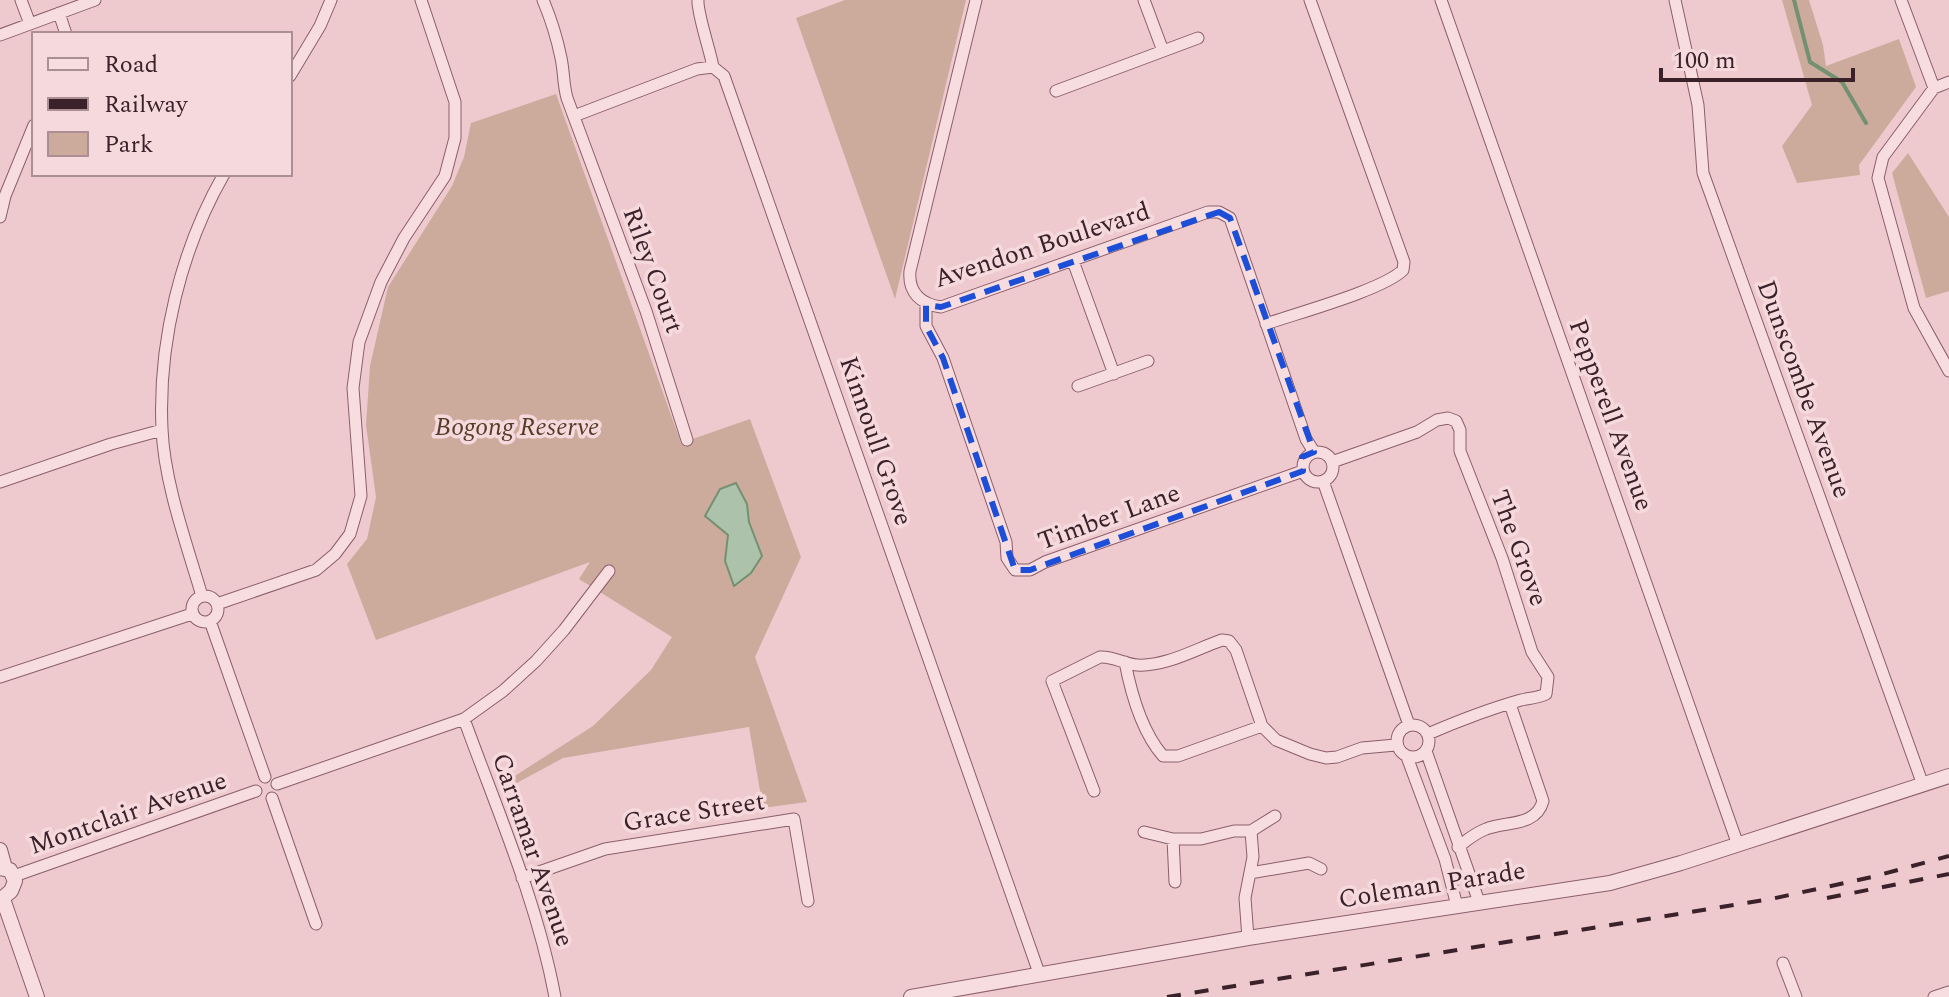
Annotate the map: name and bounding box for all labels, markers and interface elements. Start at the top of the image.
legend [32,32,292,176]
scale bar [1661,32,1853,82]
text: 100 m [1673,43,1736,79]
text: Road [104,47,158,83]
text: Railway [104,87,189,123]
text: Park [104,127,154,163]
street label: Avendon Boulevard [929,191,1155,299]
street label: Riley Court [612,201,694,339]
street label: Dunscombe Avenue [1746,274,1862,504]
street label: Pepperell Avenue [1558,314,1664,516]
street label: Kinnoull Grove [828,351,924,531]
park label: Bogong Reserve [435,407,599,447]
street label: Timber Lane [1032,473,1186,561]
street label: The Grove [1479,484,1559,612]
street label: Carramar Avenue [481,748,585,952]
street label: Montclair Avenue [24,760,232,866]
street label: Grace Street [620,781,768,843]
street label: Coleman Parade [1336,850,1528,920]

